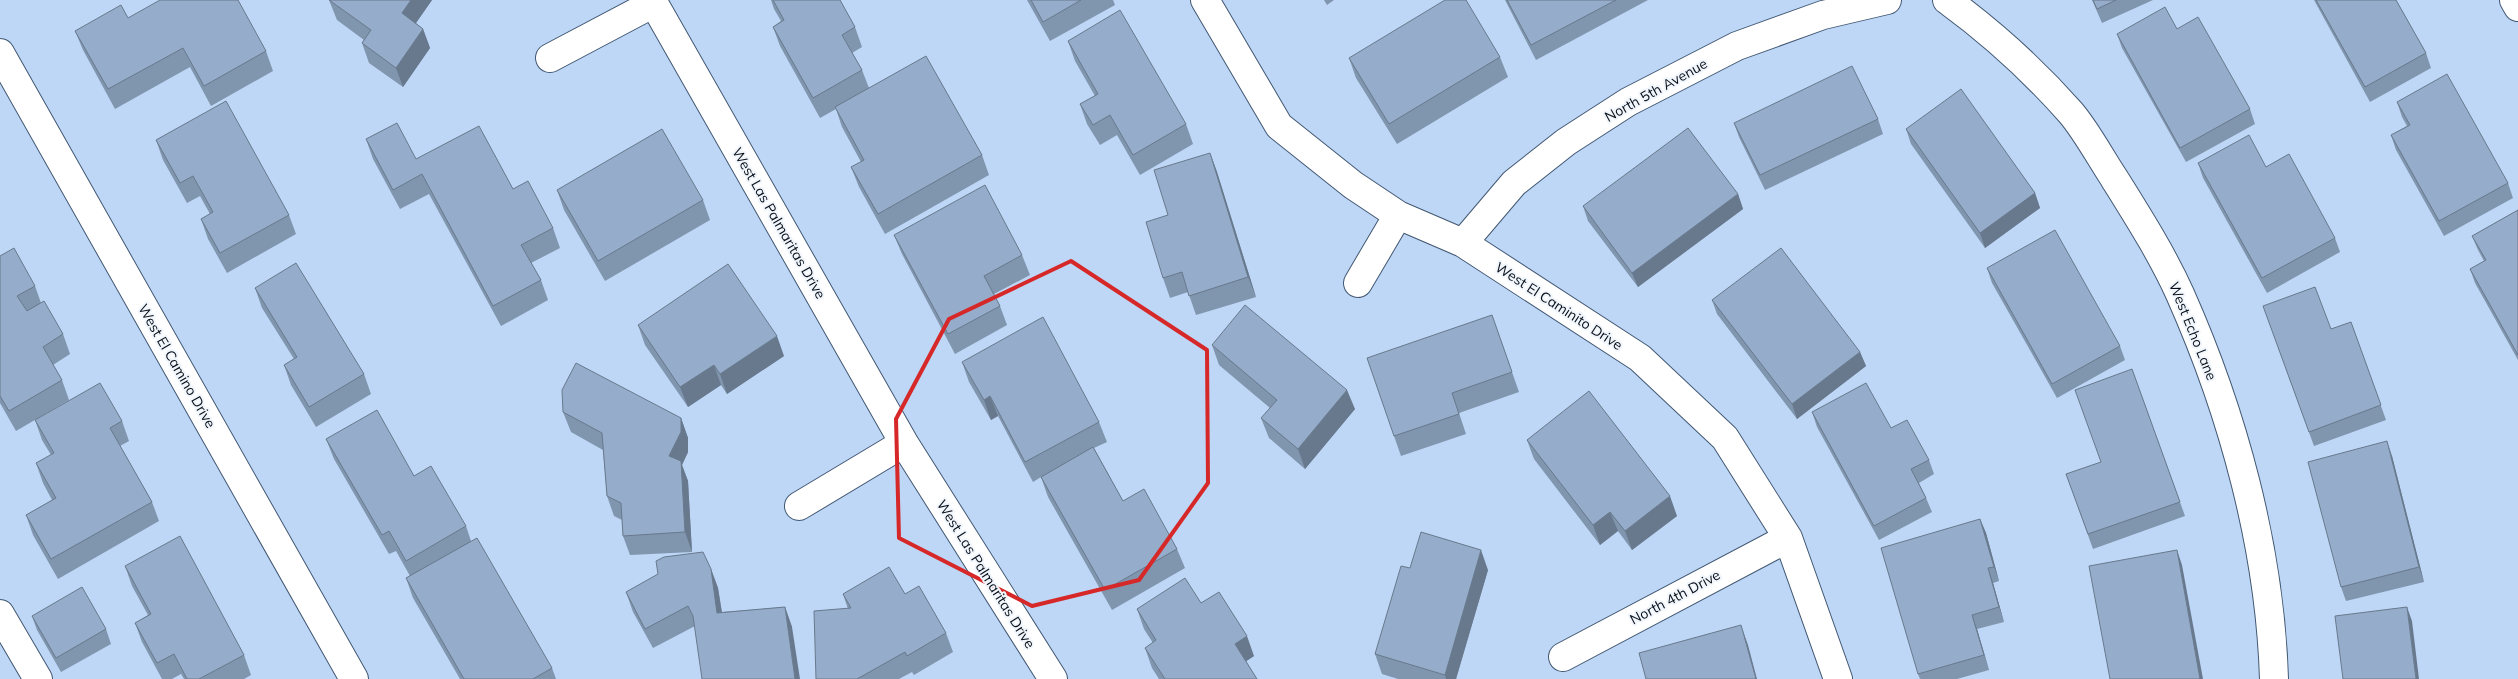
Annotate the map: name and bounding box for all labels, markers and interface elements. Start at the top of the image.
street label: North 5th Avenue [1602,54,1710,126]
street label: West Las Palmaritas Drive [728,144,830,302]
street label: West El Caminito Drive [1492,258,1626,354]
street label: West Echo Lane [2165,279,2221,383]
street label: West El Camino Drive [134,301,220,431]
street label: West Las Palmaritas Drive [933,496,1039,652]
street label: North 4th Drive [1627,566,1723,628]

